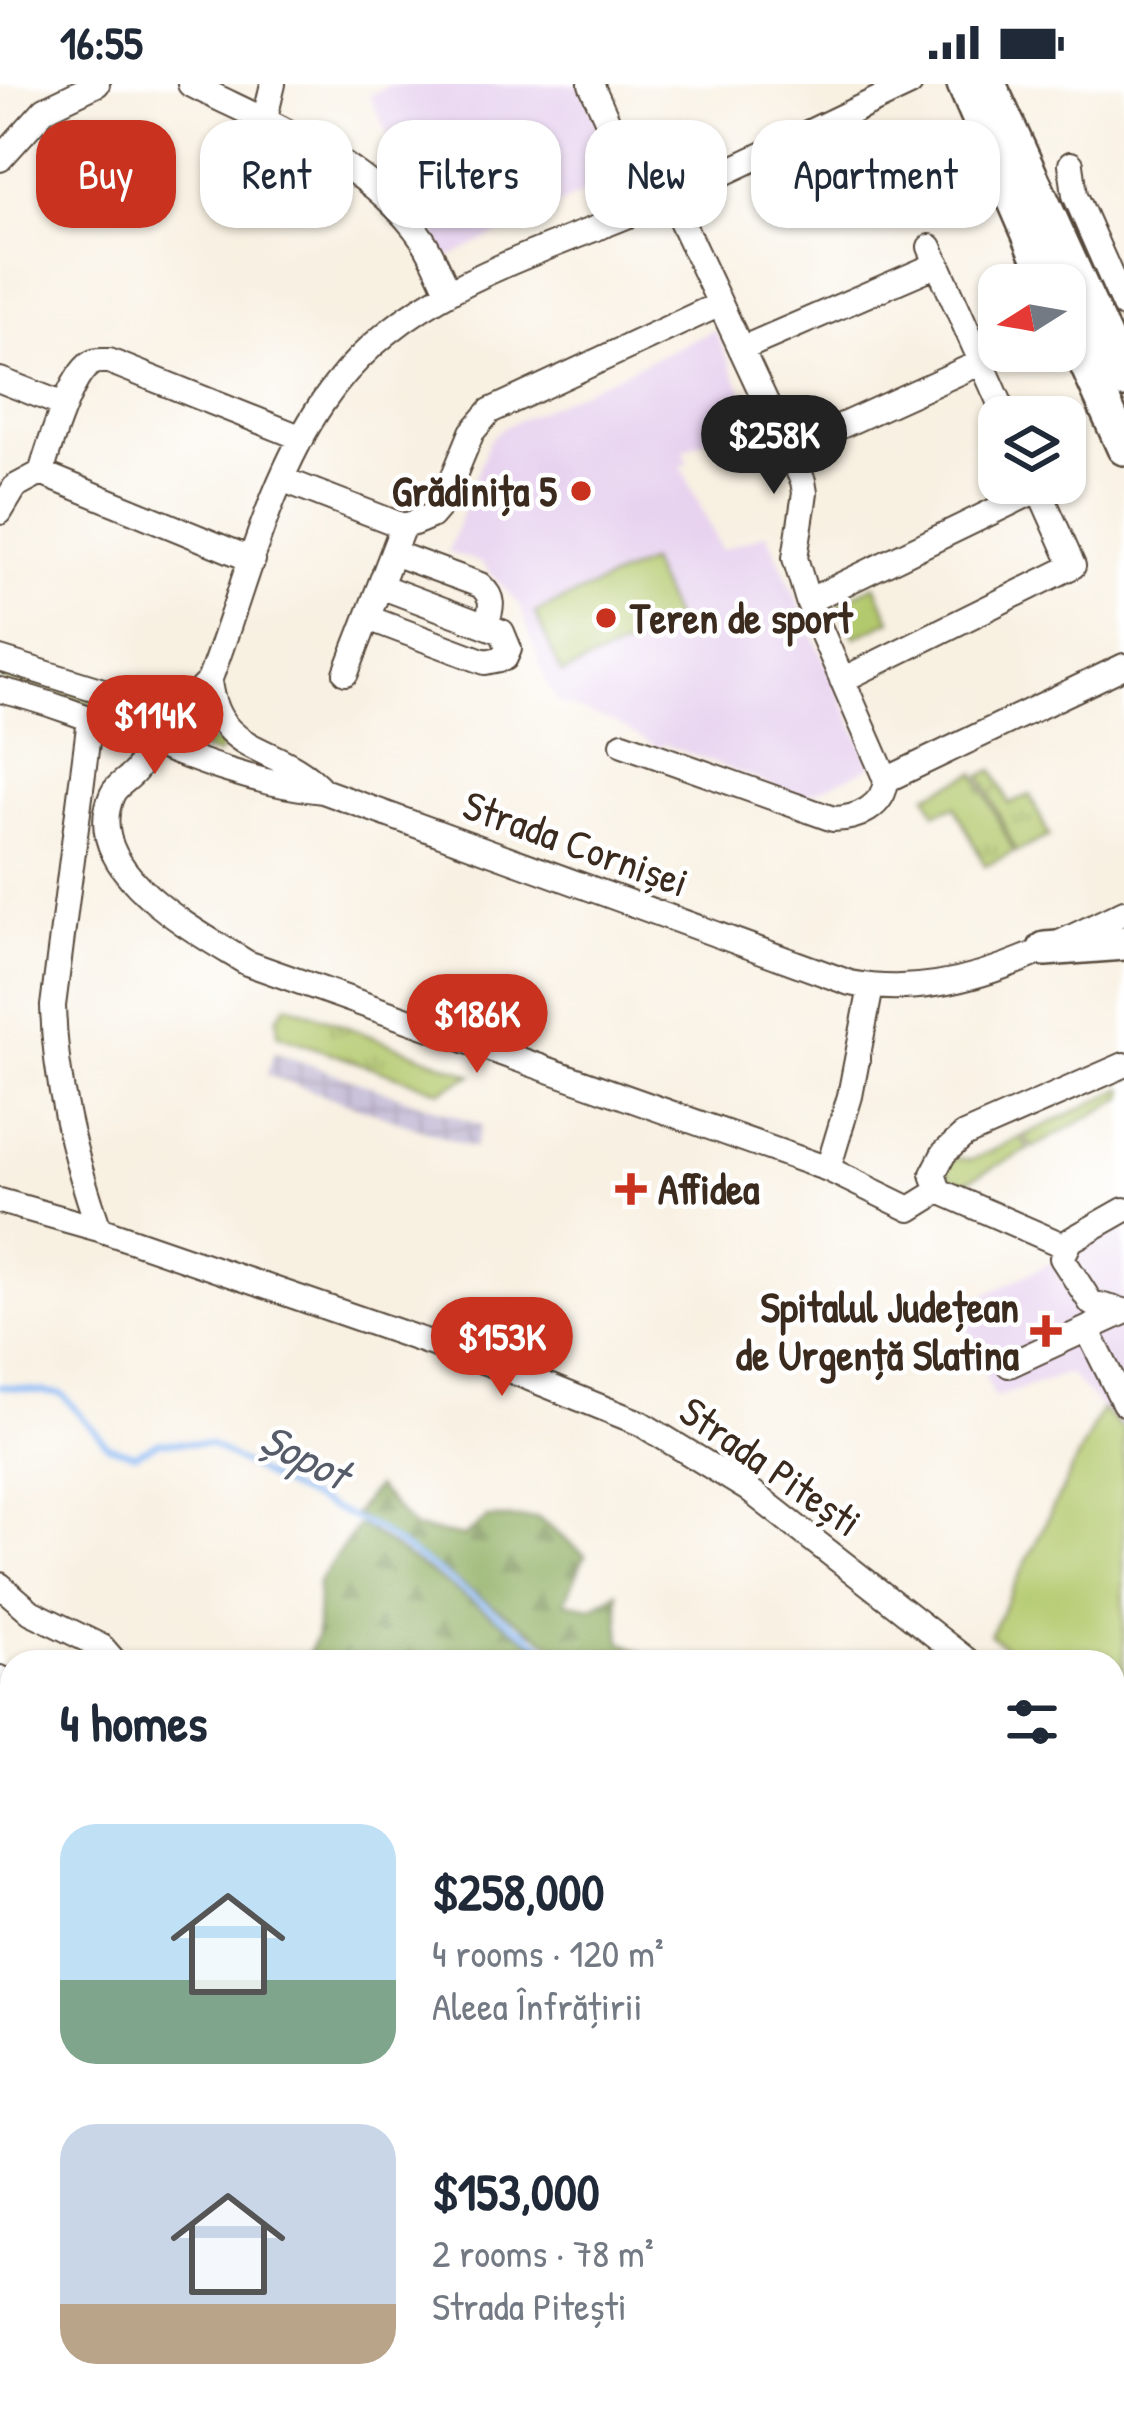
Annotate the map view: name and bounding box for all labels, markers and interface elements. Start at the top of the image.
text: 16:55 [60,12,143,73]
chip: Buy [36,120,176,228]
chip: Rent [200,120,353,228]
chip: Filters [377,120,561,228]
chip: New [585,120,727,228]
chip: Apartment [751,120,1000,228]
north arrow [978,264,1086,372]
map controls [978,264,1086,504]
pin: $258K [690,395,858,497]
button: layers [978,396,1086,504]
text: $258K [728,407,820,460]
place label: Grădinița 5 [392,462,557,519]
marker: Grădinița 5 [568,478,594,504]
place label: Teren de sport [629,589,854,647]
marker: Teren de sport [593,605,619,631]
pin: $114K [71,675,239,777]
text: $114K [113,687,197,740]
street label: Strada Cornișei [456,775,697,910]
pin: $186K [393,974,561,1076]
text: $186K [434,986,520,1039]
place label: Affidea [658,1160,760,1217]
marker: Affidea [615,1173,647,1205]
place label: Spitalul Județean de Urgență Slatina [736,1278,1020,1384]
pin: $153K [418,1297,586,1399]
text: $153K [458,1309,546,1362]
marker: Spitalul Județean de Urgență Slatina [1030,1315,1062,1347]
street label: Strada Pitești [669,1382,874,1549]
water label: Șopot [250,1408,366,1507]
text: 4 homes [60,1688,207,1757]
icon: filters [999,1689,1065,1755]
text: $258,000 [432,1857,604,1926]
icon: home [156,1872,300,2016]
text: 4 rooms · 120 m² [432,1926,664,1979]
text: Aleea Înfrățirii [432,1979,642,2032]
text: $153,000 [432,2157,600,2226]
icon: home [156,2172,300,2316]
text: 2 rooms · 78 m² [432,2226,654,2279]
text: Strada Pitești [432,2279,627,2332]

